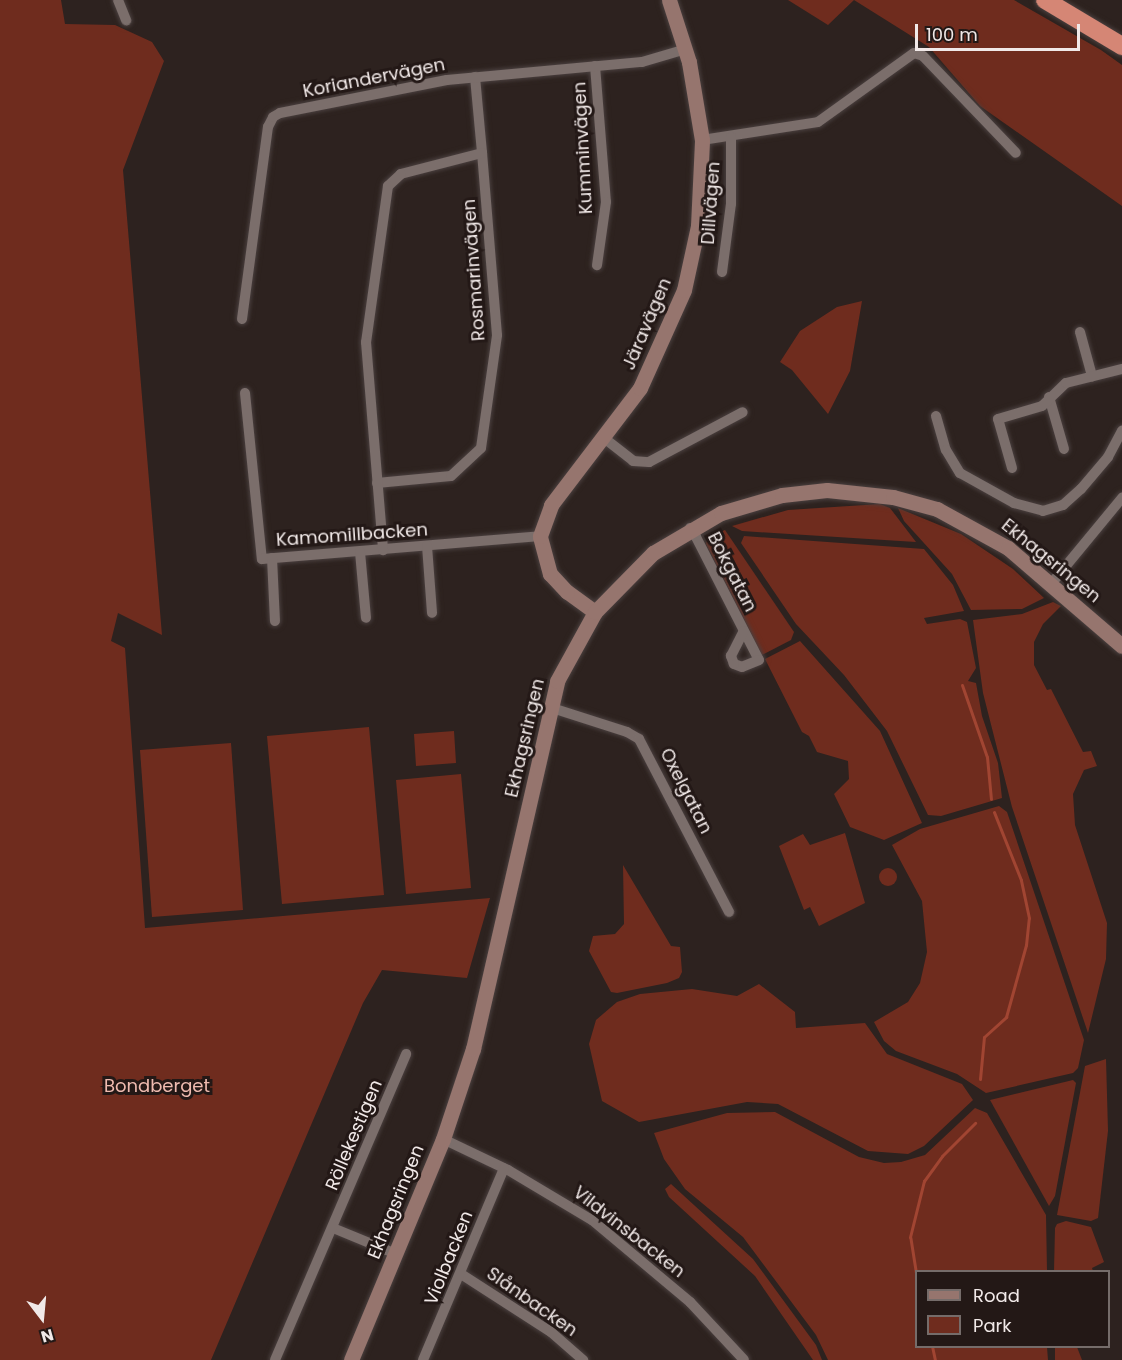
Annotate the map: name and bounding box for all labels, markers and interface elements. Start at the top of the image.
scale bar [918,12,1083,50]
text: 100 m [926,22,978,47]
street label: Koriandervägen [301,54,447,102]
street label: Kumminvägen [569,81,597,215]
street label: Dillvägen [697,161,725,245]
street label: Rosmarinvägen [458,198,490,342]
street label: Järavägen [618,275,676,373]
street label: Ekhagsringen [997,514,1105,608]
street label: Kamomillbacken [275,519,429,551]
street label: Bokgatan [703,529,761,615]
street label: Ekhagsringen [501,676,549,800]
street label: Oxelgatan [655,745,717,837]
park label: Bondberget [104,1075,210,1097]
street label: Röllekestigen [321,1076,387,1194]
street label: Ekhagsringen [363,1142,429,1262]
street label: Vildvinsbacken [569,1182,689,1282]
street label: Violbacken [420,1208,478,1308]
street label: Slånbacken [482,1263,582,1341]
legend [915,1270,1110,1348]
text: Road [973,1283,1020,1308]
north arrow [12,1288,72,1348]
text: Park [973,1313,1012,1338]
text: N [38,1323,56,1348]

